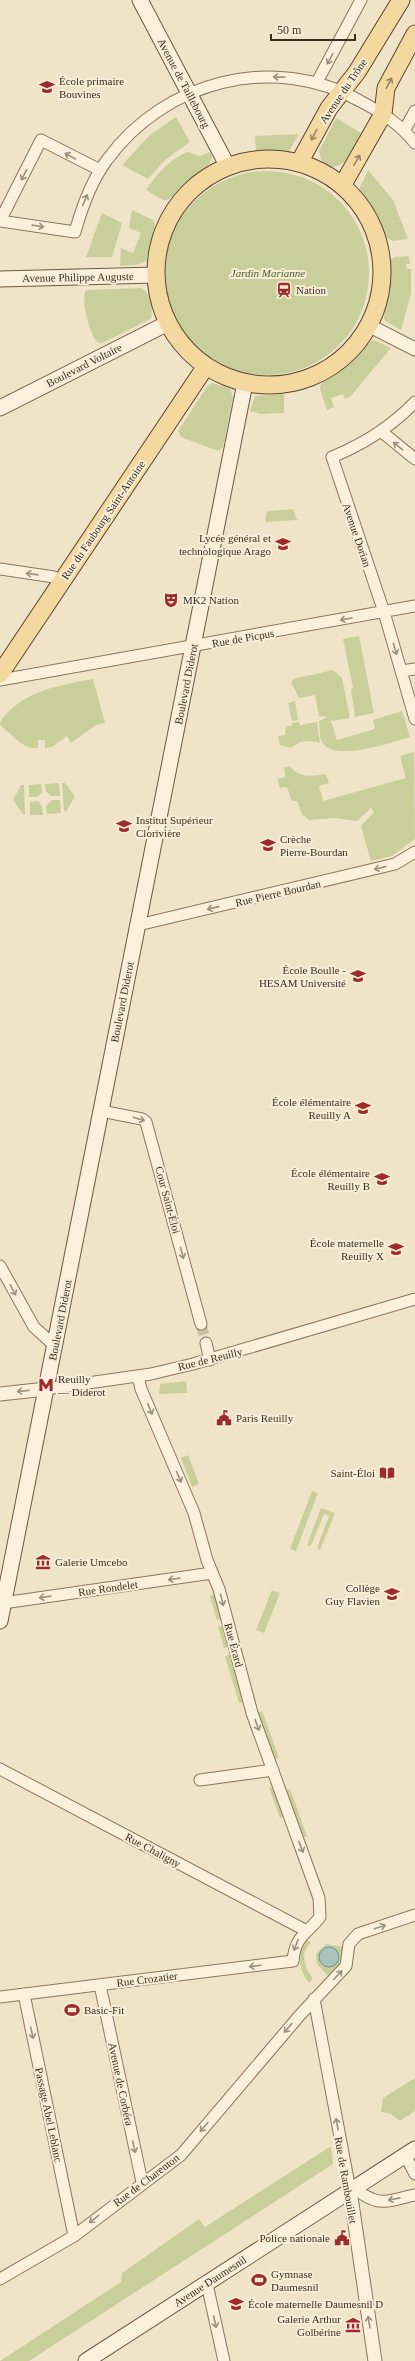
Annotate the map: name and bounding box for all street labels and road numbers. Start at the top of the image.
street label: Avenue de Taillebourg [155,36,213,130]
street label: Avenue du Trône [317,56,369,126]
street label: Avenue Philippe Auguste [22,270,134,284]
street label: Boulevard Voltaire [44,341,124,389]
street label: Rue du Faubourg Saint-Antoine [59,458,147,582]
street label: Avenue Dorian [340,502,374,569]
street label: Rue de Picpus [211,627,275,649]
street label: Boulevard Diderot [172,643,200,725]
street label: Rue Pierre Bourdan [234,877,322,909]
street label: Boulevard Diderot [108,961,136,1043]
street label: Cour Saint-Éloi [153,1165,183,1235]
street label: Boulevard Diderot [46,1279,74,1361]
street label: Rue de Reuilly [177,1345,244,1373]
street label: Rue Rondelet [77,1578,139,1598]
street label: Rue Érard [222,1622,246,1669]
street label: Rue Chaligny [123,1830,183,1870]
street label: Rue Crozatier [116,1969,179,1989]
street label: Avenue de Corbéra [106,2041,136,2127]
street label: Passage Abel Leblanc [33,2067,65,2164]
street label: Rue de Rambouillet [332,2136,360,2224]
street label: Rue de Charenton [111,2151,182,2209]
street label: Avenue Daumesnil [172,2253,248,2309]

